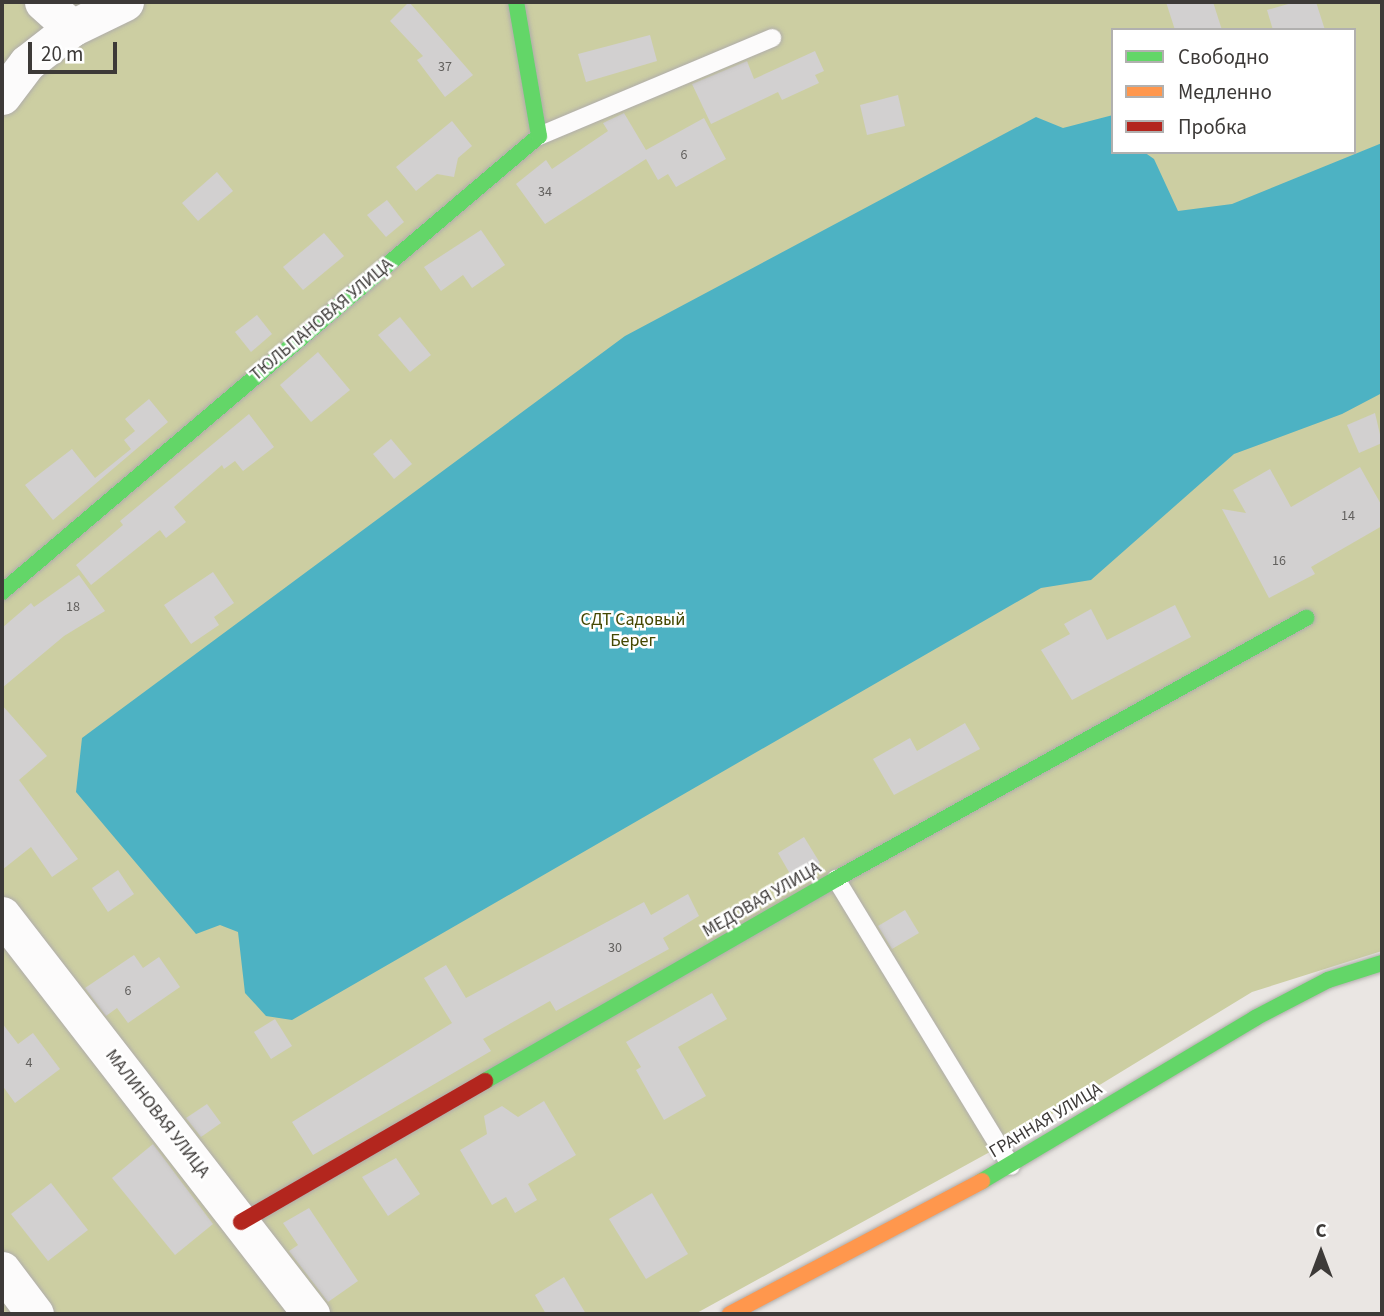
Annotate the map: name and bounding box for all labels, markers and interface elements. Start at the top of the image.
scale bar [32,28,121,72]
legend [1111,28,1356,154]
text: 20 m [41,39,83,69]
text: Свободно [1178,42,1269,72]
house number: 37 [438,59,452,75]
text: Медленно [1178,77,1272,107]
text: Пробка [1178,112,1247,142]
house number: 6 [681,147,687,163]
house number: 34 [538,184,552,200]
street label: ТЮЛЬПАНОВАЯ УЛИЦА [246,254,398,386]
house number: 14 [1341,508,1355,524]
house number: 16 [1272,553,1286,569]
house number: 18 [66,599,80,615]
park label: СДТ Садовый Берег [581,610,685,652]
street label: МЕДОВАЯ УЛИЦА [699,857,825,943]
house number: 30 [608,940,622,956]
house number: 6 [125,983,131,999]
street label: МАЛИНОВАЯ УЛИЦА [100,1046,214,1182]
house number: 4 [26,1055,32,1071]
street label: ГРАННАЯ УЛИЦА [986,1079,1106,1163]
north arrow [1286,1218,1356,1288]
text: С [1315,1218,1327,1245]

